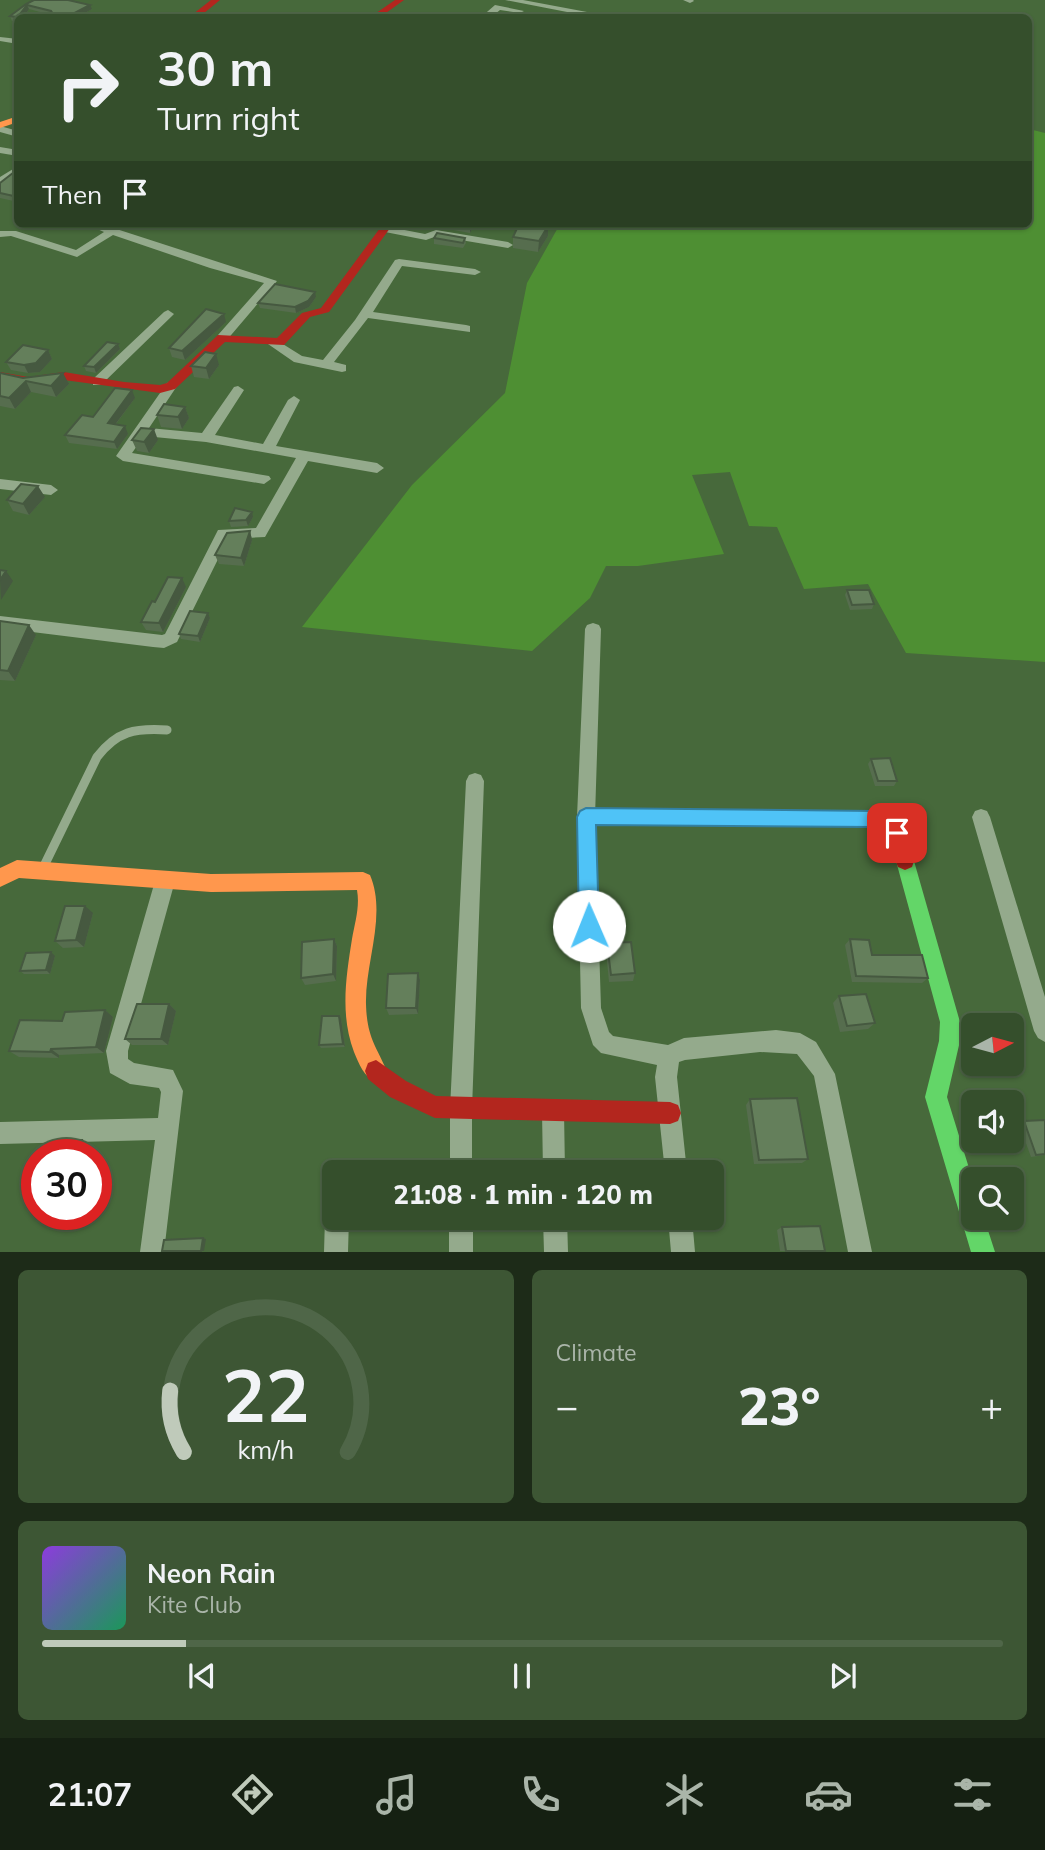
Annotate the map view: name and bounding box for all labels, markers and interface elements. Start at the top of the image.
text: 30 m [157,37,273,98]
icon: right [42,42,133,133]
text: Turn right [157,98,300,138]
icon: arrive [116,175,154,213]
text: Then [42,178,102,211]
pin [867,803,927,863]
icon: arrive [878,814,916,852]
position arrow [552,889,626,963]
north arrow [961,1013,1024,1076]
map controls [961,1013,1024,1230]
button: sound [961,1090,1024,1153]
speed limit sign: 30 [21,1139,112,1230]
button: search [961,1167,1024,1230]
text: 21:08 · 1 min · 120 m [393,1178,653,1211]
text: Climate [556,1338,637,1367]
text: 22 [222,1350,309,1441]
text: 23° [738,1373,820,1438]
text: − [556,1382,578,1430]
text: + [980,1382,1003,1430]
text: km/h [237,1434,294,1465]
text: Neon Rain [147,1557,276,1590]
text: Kite Club [147,1590,242,1619]
icon: previous [183,1657,221,1695]
icon: pause [503,1657,541,1695]
icon: next [824,1657,862,1695]
icon: directions [228,1770,277,1819]
icon: music [372,1770,421,1819]
icon: phone [516,1770,565,1819]
icon: climate [660,1770,709,1819]
icon: car [804,1770,853,1819]
icon: filters [948,1770,997,1819]
text: 21:07 [48,1774,132,1814]

